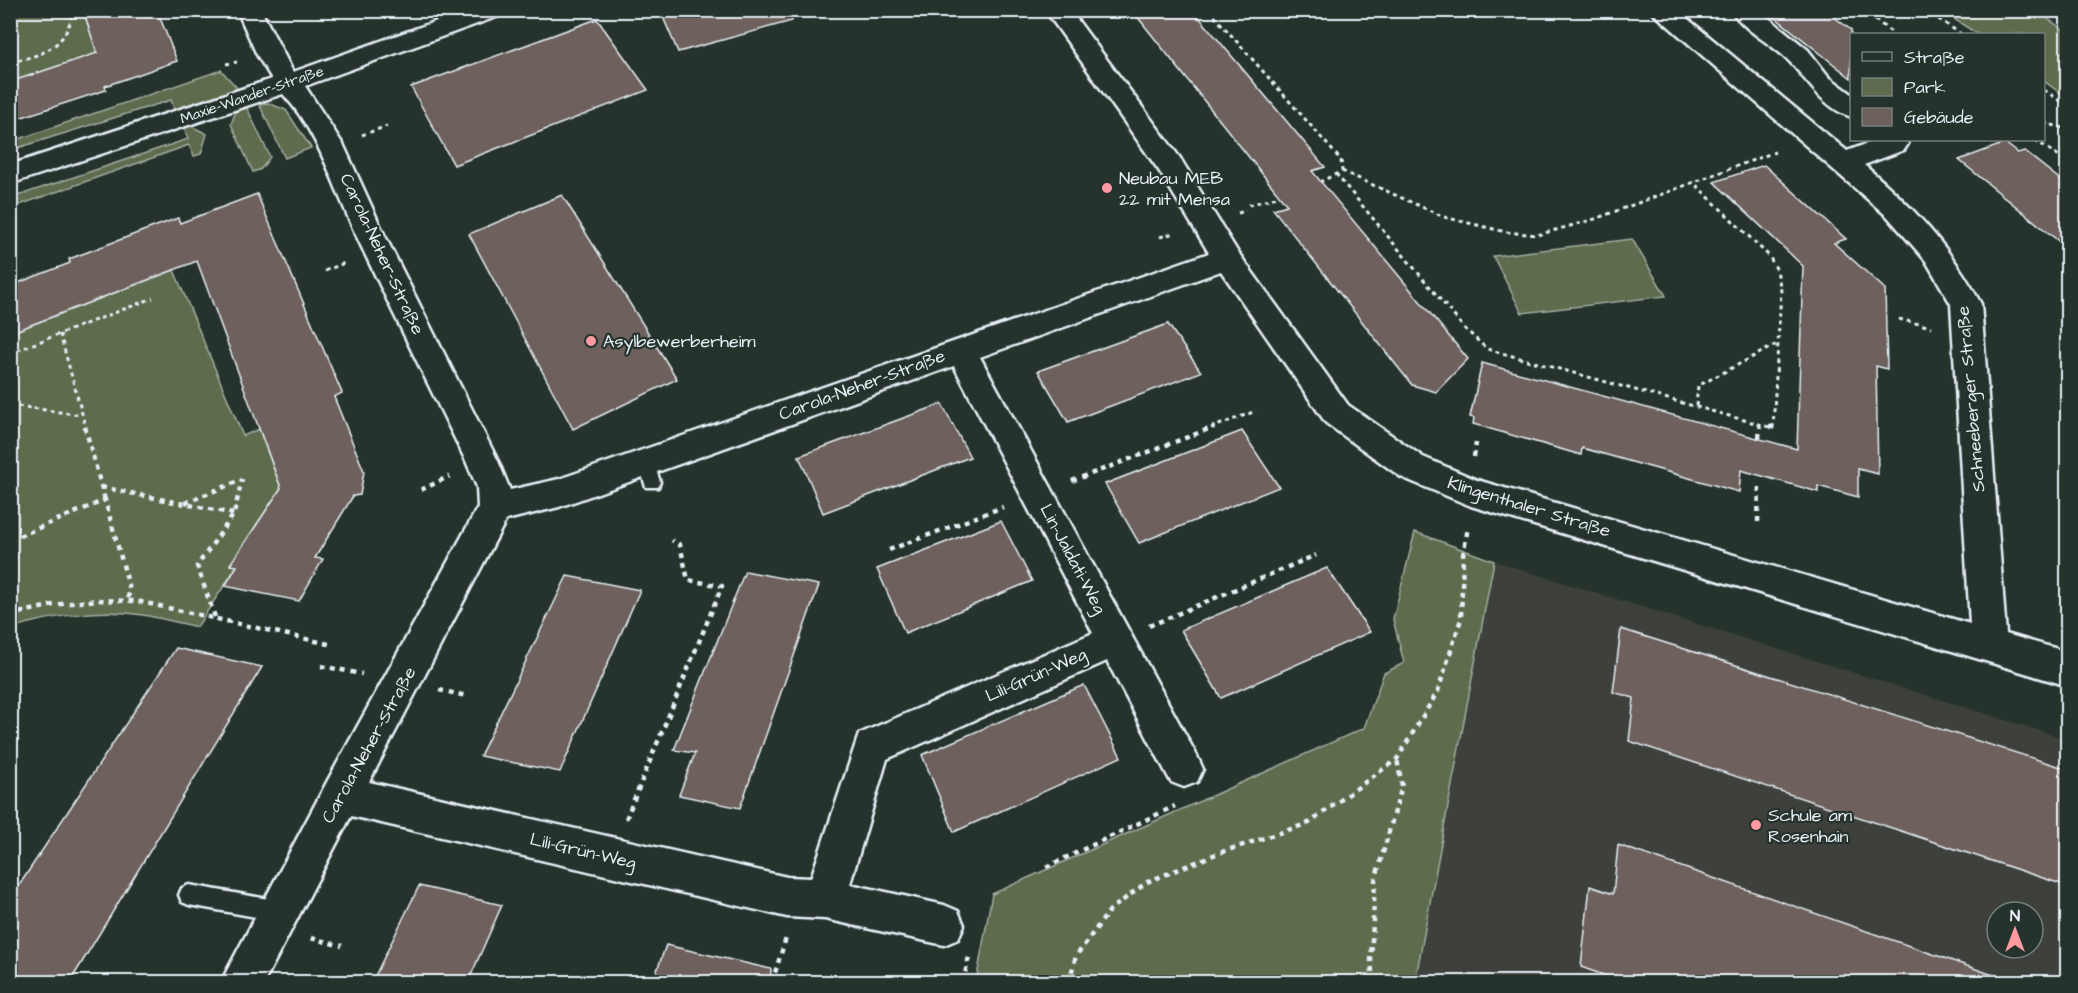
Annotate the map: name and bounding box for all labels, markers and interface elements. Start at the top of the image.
legend [1850,33,2045,141]
text: Straße [1904,45,1965,70]
street label: Maxie-Wander-Straße [177,61,327,129]
text: Park [1904,75,1946,100]
text: Gebäude [1904,105,1974,130]
place label: Neubau MEB 22 mit Mensa [1119,166,1230,212]
street label: Carola-Neher-Straße [334,169,430,339]
marker: Neubau MEB 22 mit Mensa [1100,181,1114,195]
street label: Schneeberger Straße [1950,305,1993,493]
place label: Asylbewerberheim [603,329,756,355]
marker: Asylbewerberheim [584,334,598,348]
street label: Carola-Neher-Straße [775,343,949,427]
street label: Klingenthaler Straße [1444,470,1614,545]
street label: Lin-Jaldati-Weg [1033,500,1112,619]
street label: Lili-Grün-Weg [981,642,1091,709]
street label: Carola-Neher-Straße [316,662,423,828]
place label: Schule am Rosenhain [1768,803,1852,849]
marker: Schule am Rosenhain [1749,818,1763,832]
street label: Lili-Grün-Weg [527,827,639,876]
north arrow [1985,900,2045,960]
text: N [2010,905,2020,927]

